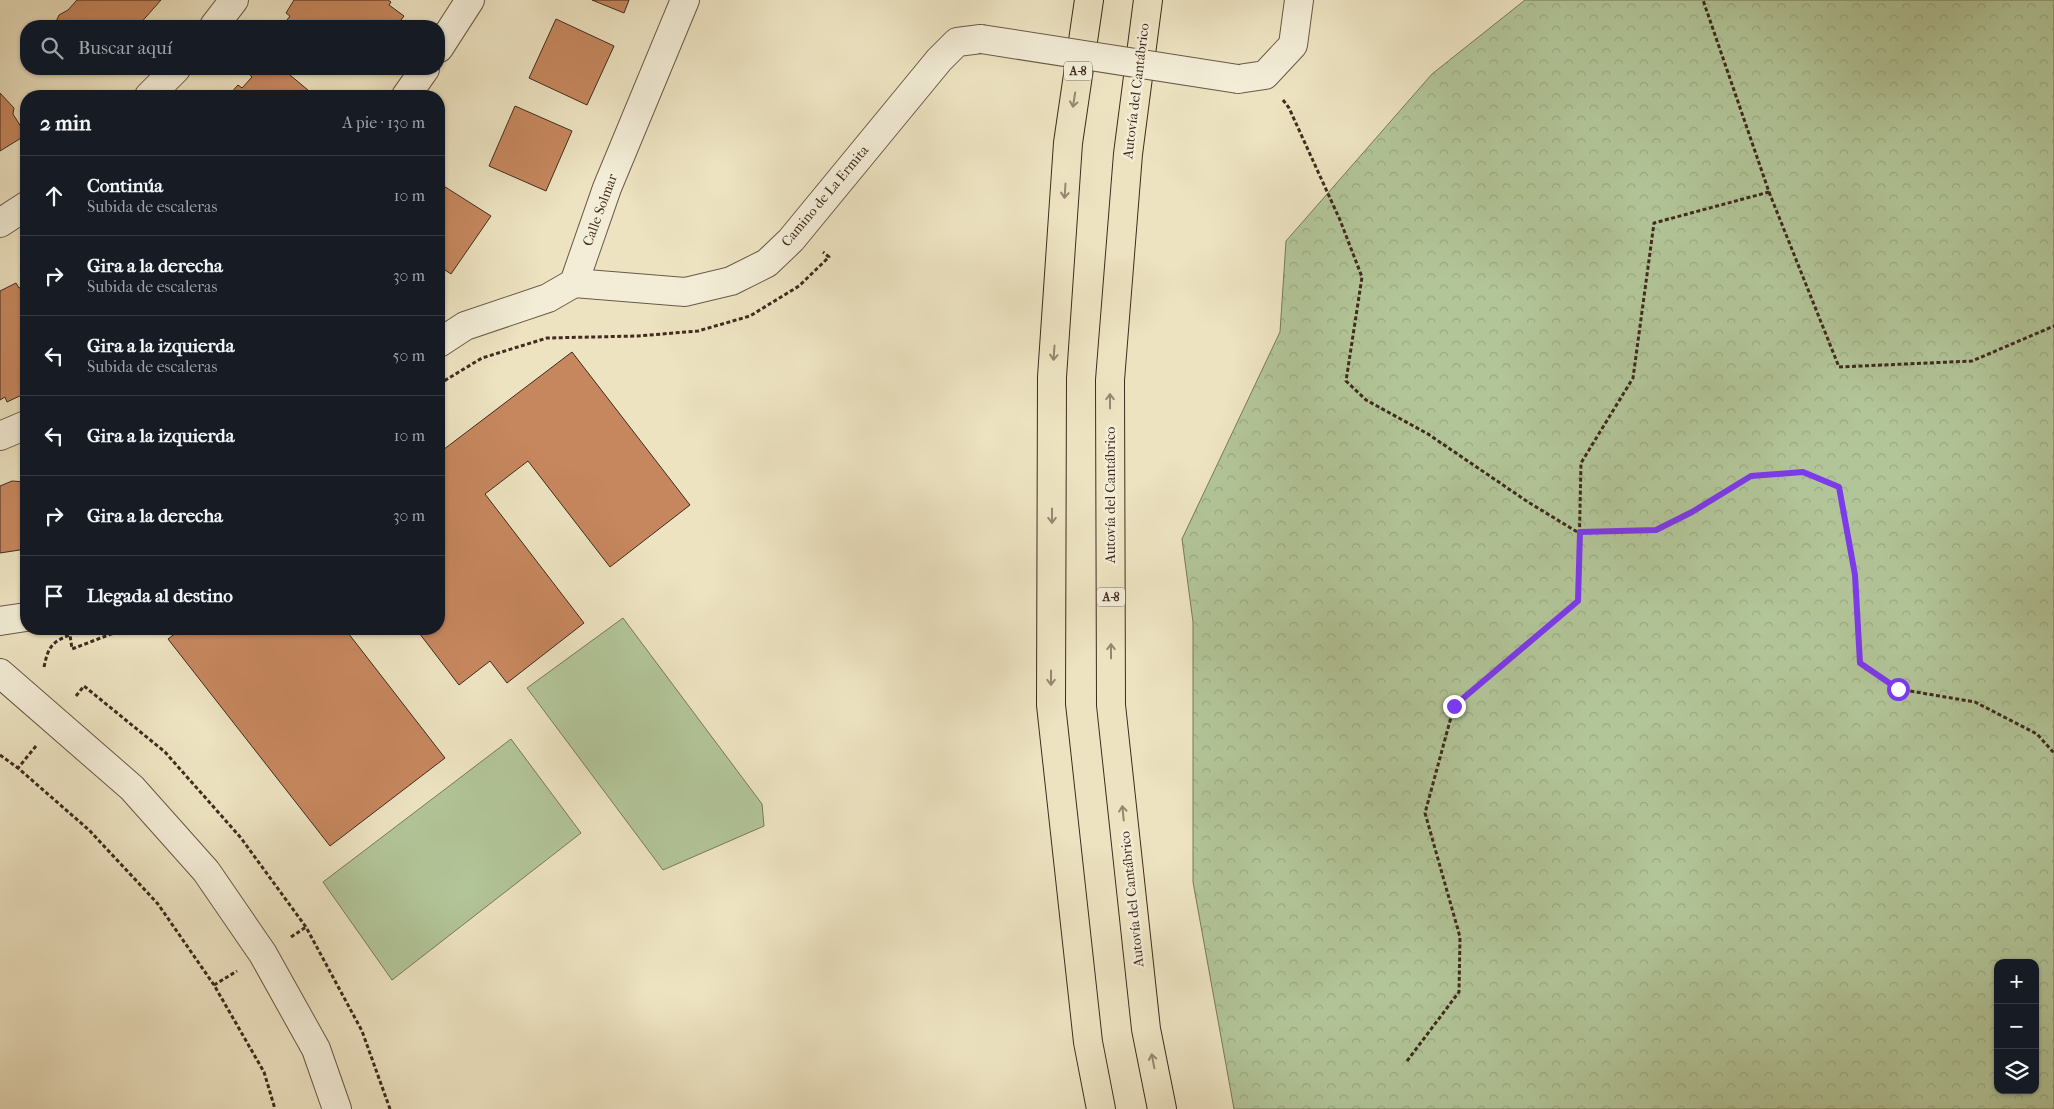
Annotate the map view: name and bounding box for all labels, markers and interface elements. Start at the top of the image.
search box [20,20,445,75]
street label: Autovía del Cantábrico [1119,22,1153,161]
icon: search [38,34,66,62]
text: Buscar aquí [78,37,172,59]
road number: A-8 [1064,61,1092,80]
one-way arrow [1069,92,1079,108]
text: 2 min [40,111,91,135]
text: A pie · 130 m [342,113,425,132]
street label: Camino de La Ermita [778,141,873,250]
street label: Calle Solmar [579,172,621,248]
text: Continúa [87,175,163,197]
icon: ahead [40,182,68,210]
one-way arrow [1060,183,1069,199]
text: 10 m [394,186,425,205]
text: Subida de escaleras [87,197,217,216]
text: Gira a la derecha [87,255,223,277]
icon: right [40,262,68,290]
text: 30 m [393,266,425,285]
text: Subida de escaleras [87,277,217,296]
text: Gira a la izquierda [87,335,234,357]
icon: left [40,342,68,370]
one-way arrow [1049,345,1058,361]
text: 50 m [393,346,425,365]
text: Subida de escaleras [87,357,217,376]
one-way arrow [1105,393,1115,410]
icon: left [40,422,68,450]
text: Gira a la izquierda [87,425,234,447]
text: 10 m [394,426,425,445]
street label: Autovía del Cantábrico [1102,427,1119,564]
icon: right [40,502,68,530]
text: Gira a la derecha [87,505,223,527]
text: 30 m [393,506,425,525]
one-way arrow [1047,508,1057,524]
icon: arrive [40,582,68,610]
text: Llegada al destino [87,585,233,607]
road number: A-8 [1097,588,1125,606]
one-way arrow [1106,643,1116,660]
one-way arrow [1046,670,1056,686]
route start [1887,678,1910,701]
route end [1443,695,1466,718]
one-way arrow [1118,805,1128,821]
street label: Autovía del Cantábrico [1116,830,1148,969]
map controls [1994,959,2039,1094]
button: + [1994,959,2039,1004]
button: − [1994,1004,2039,1049]
button: layers [1994,1049,2039,1094]
one-way arrow [1147,1054,1157,1070]

